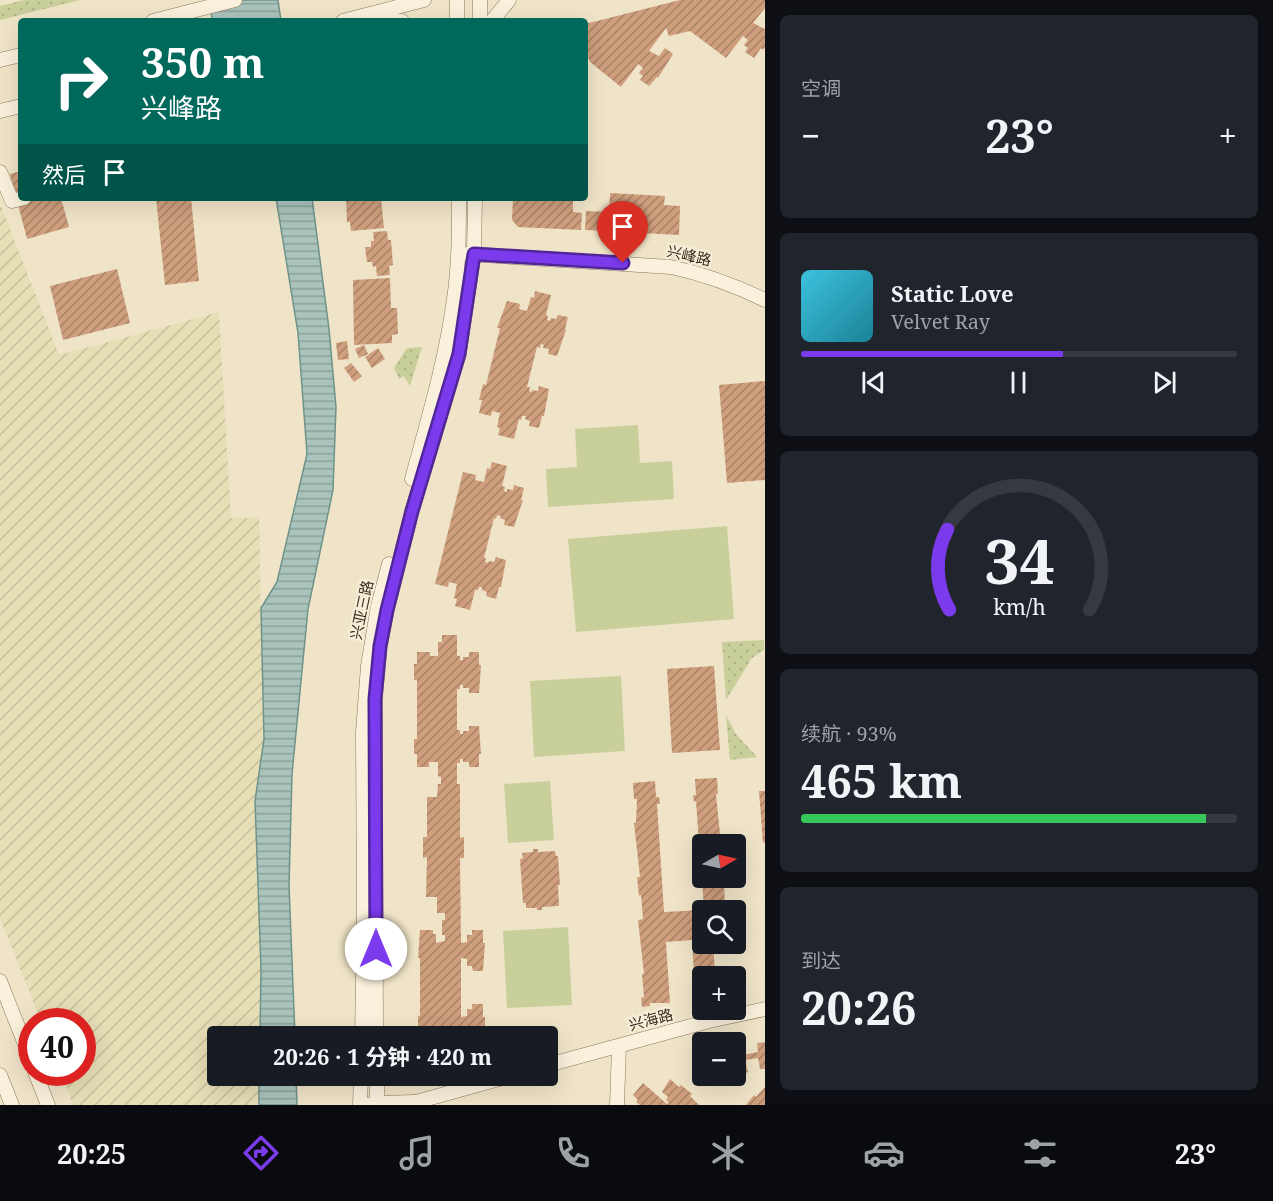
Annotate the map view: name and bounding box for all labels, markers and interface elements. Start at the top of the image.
text: 350 m [141,33,265,90]
icon: right [42,42,120,120]
text: 空调 [801,75,841,102]
text: 兴峰路 [141,89,222,126]
text: 23° [985,105,1054,166]
text: − [801,113,820,158]
text: + [1219,113,1237,158]
icon: arrive [98,156,131,189]
text: 然后 [42,159,86,189]
pin [597,201,648,263]
icon: arrive [606,210,639,243]
street label: 兴峰路 [665,240,713,270]
text: Static Love [891,278,1014,308]
text: Velvet Ray [891,308,990,335]
icon: previous [857,366,890,399]
icon: pause [1002,366,1035,399]
icon: next [1148,366,1181,399]
text: 34 [984,517,1054,602]
street label: 兴亚三路 [345,578,377,641]
text: km/h [993,592,1046,621]
text: 续航 · 93% [801,720,897,747]
text: 465 km [801,750,962,811]
north arrow [692,834,746,888]
map controls [692,834,746,1086]
button: search [692,900,746,954]
position arrow [344,917,408,981]
text: 到达 [801,947,841,974]
button: + [692,966,746,1020]
text: 20:26 [801,977,916,1038]
street label: 兴海路 [626,1004,675,1035]
speed limit sign: 40 [18,1008,96,1086]
button: − [692,1032,746,1086]
text: 20:26 · 1 分钟 · 420 m [273,1041,492,1071]
icon: directions [240,1132,282,1174]
icon: music [396,1132,438,1174]
icon: phone [552,1132,594,1174]
icon: climate [707,1132,749,1174]
icon: car [863,1132,905,1174]
icon: filters [1019,1132,1061,1174]
text: 20:25 [57,1135,126,1172]
text: 23° [1175,1135,1216,1172]

